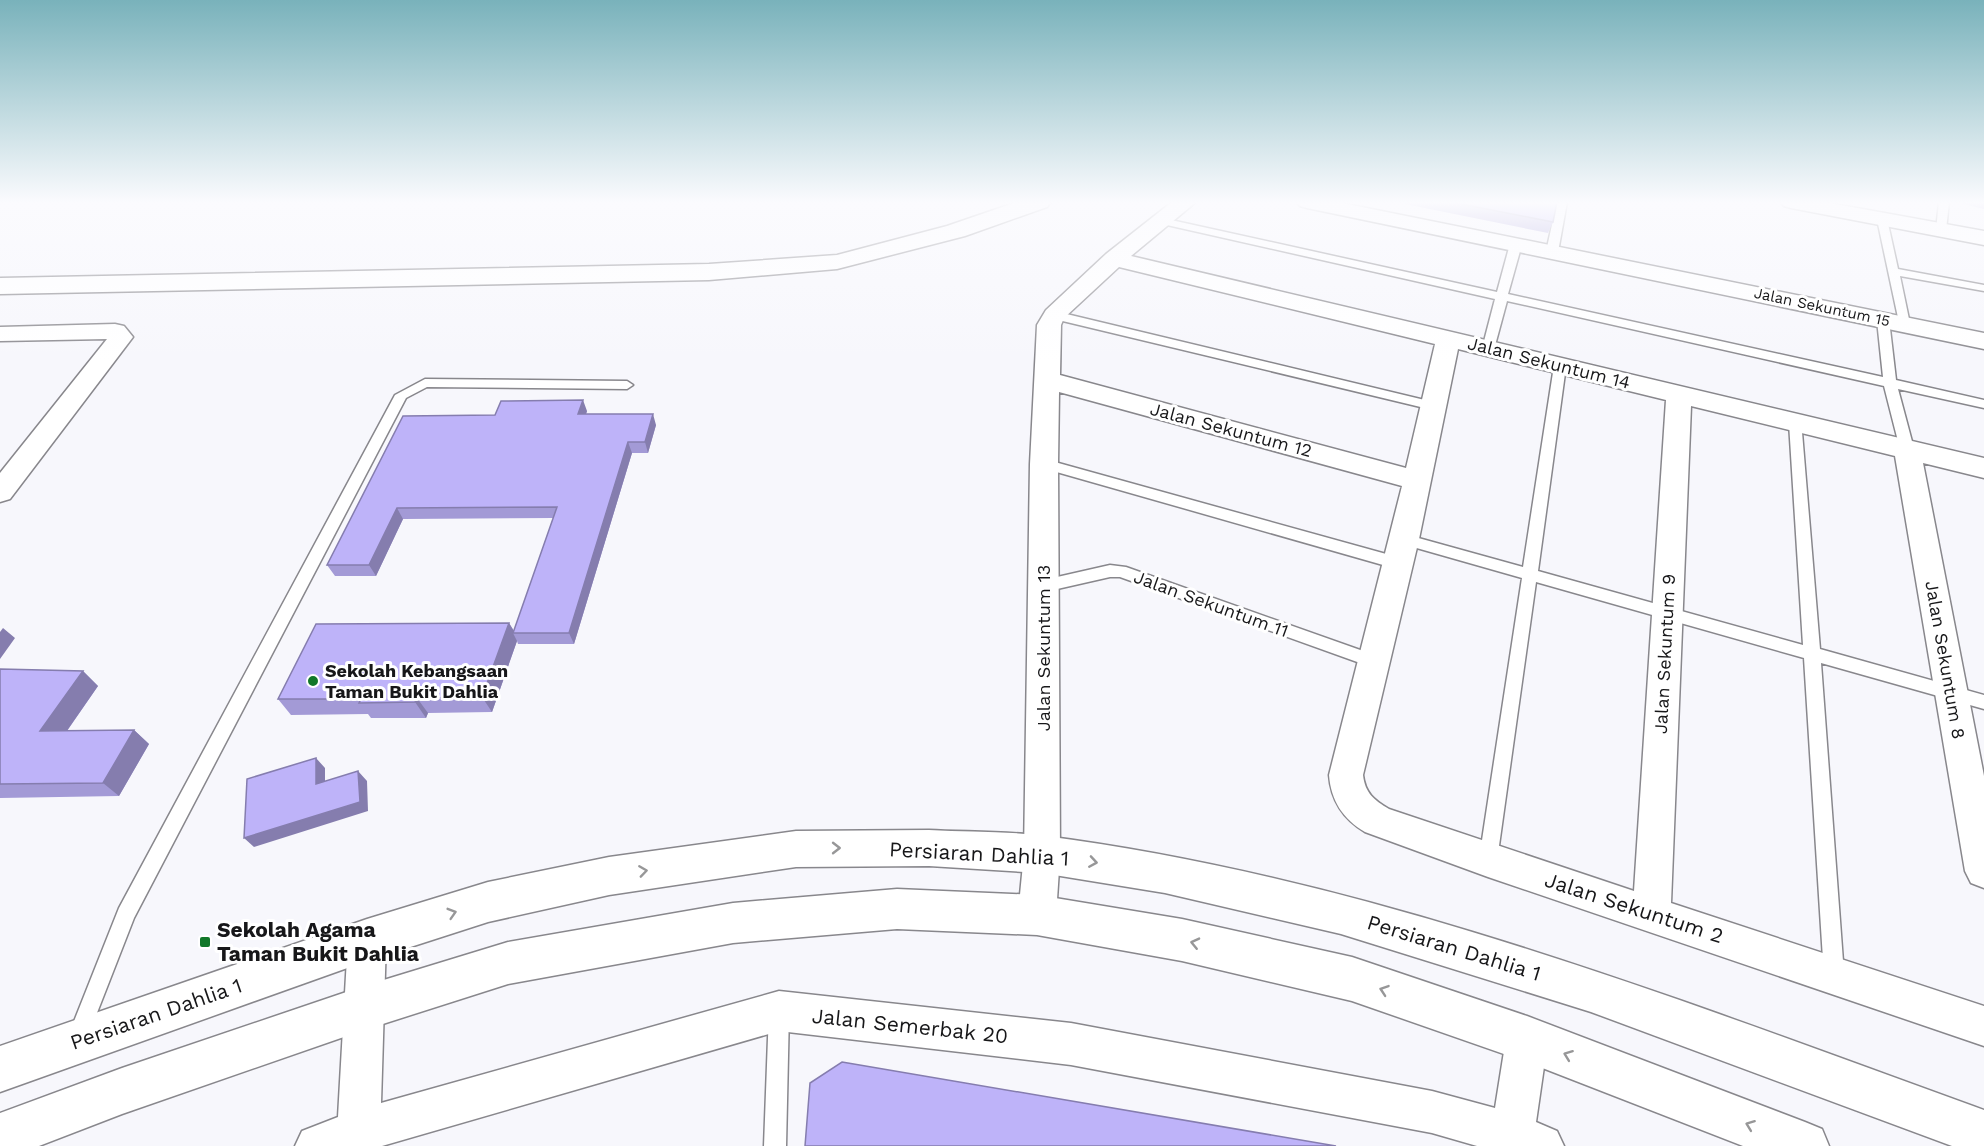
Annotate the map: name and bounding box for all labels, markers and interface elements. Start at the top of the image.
street label: Jalan Sekuntum 15 [1752,284,1892,330]
street label: Jalan Sekuntum 14 [1466,332,1633,393]
street label: Jalan Sekuntum 12 [1148,398,1314,461]
street label: Jalan Sekuntum 13 [1033,565,1054,731]
street label: Jalan Sekuntum 11 [1131,566,1291,641]
street label: Jalan Sekuntum 9 [1650,573,1679,735]
street label: Jalan Sekuntum 8 [1921,579,1970,741]
place label: Sekolah Kebangsaan Taman Bukit Dahlia [325,660,508,702]
marker: Sekolah Kebangsaan Taman Bukit Dahlia [306,674,320,688]
street label: Persiaran Dahlia 1 [888,836,1070,871]
one-way arrow [831,842,840,854]
one-way arrow [1088,856,1098,868]
one-way arrow [638,866,647,878]
street label: Jalan Sekuntum 2 [1542,867,1727,948]
one-way arrow [446,908,457,921]
street label: Persiaran Dahlia 1 [1364,909,1544,986]
place label: Sekolah Agama Taman Bukit Dahlia [217,917,420,966]
marker: Sekolah Agama Taman Bukit Dahlia [198,935,212,949]
one-way arrow [1191,937,1201,950]
street label: Persiaran Dahlia 1 [67,972,245,1055]
one-way arrow [1379,985,1390,997]
street label: Jalan Semerbak 20 [811,1003,1009,1048]
one-way arrow [1563,1050,1574,1062]
one-way arrow [1745,1120,1756,1132]

